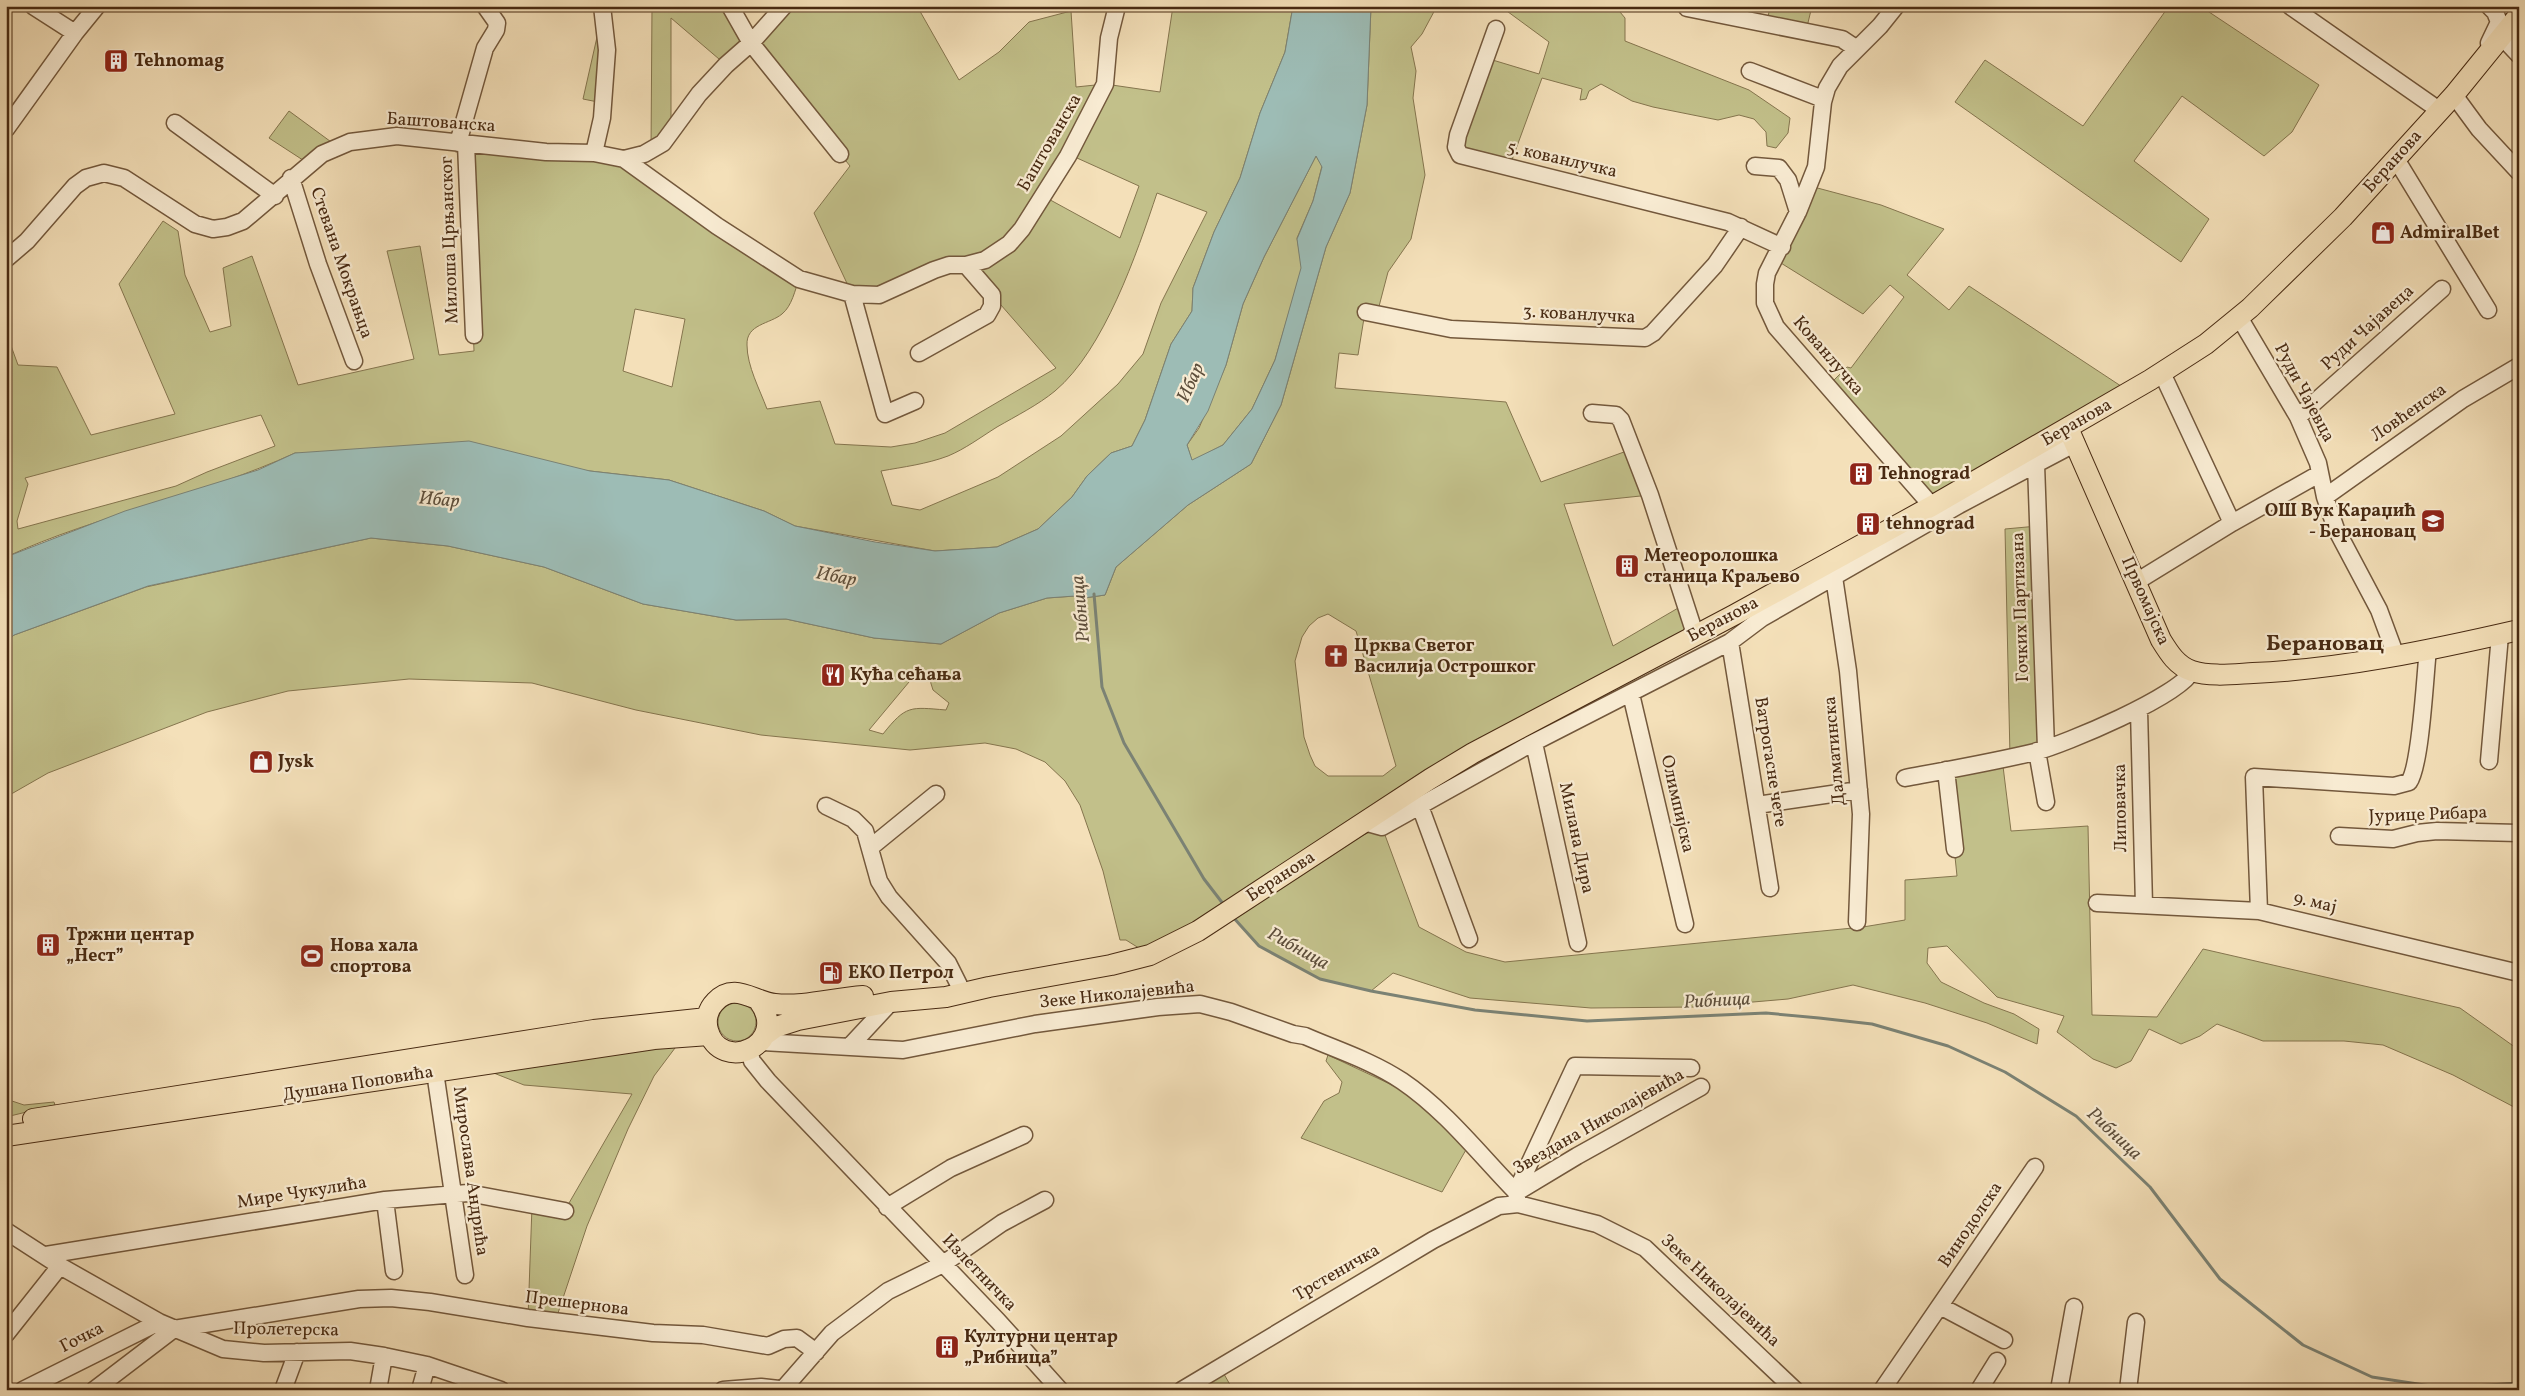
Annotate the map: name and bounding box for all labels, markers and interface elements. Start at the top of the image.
building icon: Tehnomag [103,48,129,74]
place label: Tehnomag [134,49,224,74]
street label: Баштованска [1012,89,1088,197]
street label: Баштованска [386,107,496,139]
street label: Беранова [2358,125,2428,199]
street label: 5. кованлучка [1505,135,1620,185]
street label: Милоша Црњанског [435,156,465,324]
street label: Стевана Мокрањца [303,184,379,342]
shop icon: AdmiralBet [2370,220,2396,246]
place label: AdmiralBet [2400,221,2500,246]
street label: Руди Чајавеца [2316,279,2420,377]
street label: 3. кованлучка [1522,300,1636,330]
street label: Кованлучка [1786,311,1870,401]
street label: Руди Чајевца [2267,339,2341,447]
water label: Ибар [1171,359,1211,407]
street label: Ловћенска [2366,378,2452,448]
street label: Беранова [2037,393,2117,453]
building icon: Tehnograd [1848,461,1874,487]
place label: Tehnograd [1878,462,1970,487]
water label: Ибар [418,485,461,515]
place label: ОШ Вук Караџић - Берановац [2265,499,2416,545]
school or university icon: ОШ Вук Караџић - Берановац [2420,508,2446,534]
building icon: tehnograd [1855,511,1881,537]
place label: tehnograd [1886,512,1975,537]
street label: Гочких Партизана [2006,531,2036,683]
place label: Метеоролошка станица Краљево [1644,544,1800,590]
street label: Првомајска [2114,552,2176,650]
building icon: Метеоролошка станица Краљево [1614,553,1640,579]
water label: Ибар [814,560,859,594]
water label: Рибница [1065,574,1097,644]
street label: Беранова [1683,591,1763,649]
district label: Берановац [2266,629,2384,660]
place label: Црква Светог Василија Острошког [1354,634,1536,680]
church icon: Црква Светог Василија Острошког [1323,643,1349,669]
restaurant icon: Кућа сећања [820,662,846,688]
place label: Кућа сећања [850,663,962,688]
street label: Ватрогасне чете [1747,695,1793,829]
street label: Далматинска [1818,695,1852,807]
shop icon: Jysk [248,749,274,775]
place label: Jysk [277,750,314,775]
street label: Олимпијска [1654,753,1700,855]
street label: Липовачка [2108,763,2134,853]
street label: Милана Дира [1552,780,1600,896]
street label: Јурице Рибара [2368,800,2488,830]
street label: Беранова [1242,845,1320,909]
street label: 9. мај [2291,886,2339,920]
water label: Рибница [1262,921,1334,977]
place label: Тржни центар „Нест” [66,923,194,969]
building icon: Тржни центар „Нест” [35,932,61,958]
place label: Нова хала спортова [330,934,419,980]
sports icon: Нова хала спортова [299,943,325,969]
fuel station icon: ЕКО Петрол [818,960,844,986]
place label: ЕКО Петрол [848,961,954,986]
street label: Зеке Николајевића [1038,974,1196,1016]
water label: Рибница [1683,986,1751,1016]
street label: Душана Поповића [281,1060,435,1108]
street label: Звездана Николајевића [1509,1063,1689,1181]
street label: Мирослава Андрића [446,1085,494,1257]
water label: Рибница [2081,1102,2147,1166]
street label: Мире Чукулића [235,1170,369,1216]
street label: Винодолска [1933,1177,2009,1273]
street label: Излетничка [936,1229,1022,1317]
street label: Зеке Николајевића [1654,1229,1786,1353]
street label: Трстеничка [1289,1238,1385,1308]
street label: Прешернова [524,1285,630,1323]
street label: Гочка [56,1316,108,1360]
street label: Пролетерска [233,1317,339,1343]
place label: Културни центар „Рибница” [964,1325,1118,1371]
building icon: Културни центар „Рибница” [934,1334,960,1360]

